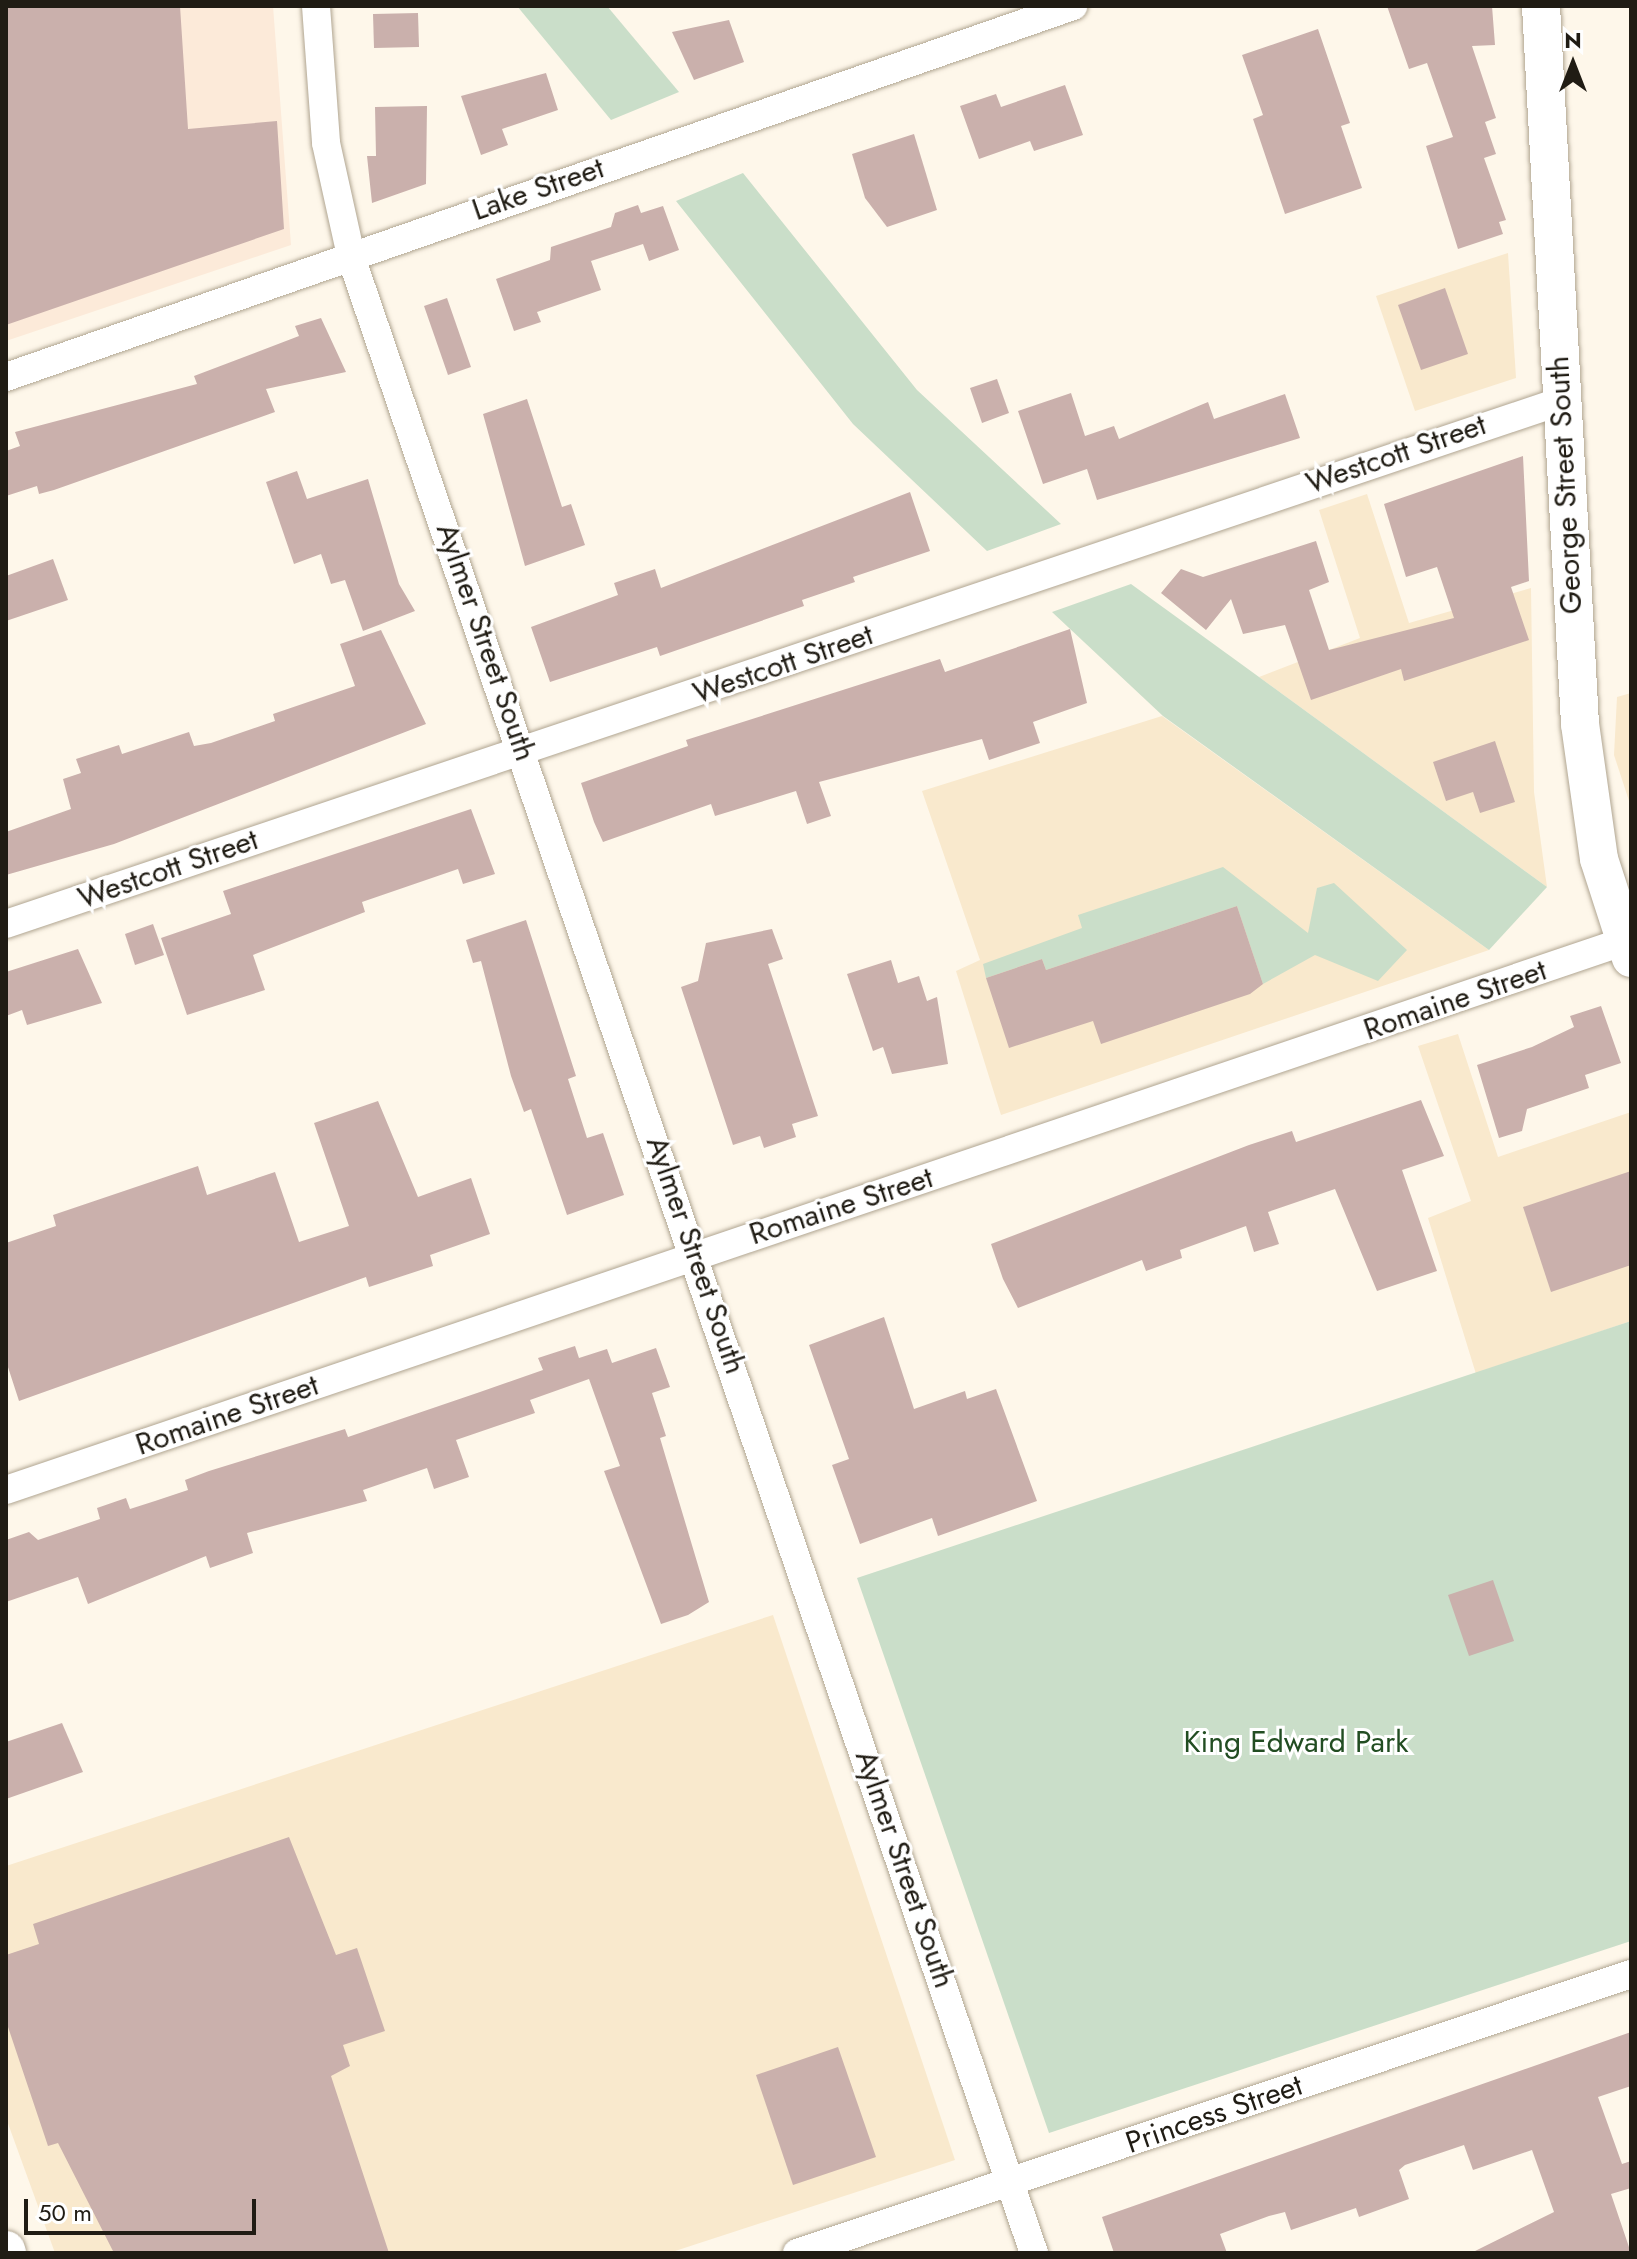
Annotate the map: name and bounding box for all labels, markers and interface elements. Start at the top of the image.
north arrow [1533,24,1613,104]
text: N [1564,24,1582,56]
street label: Lake Street [468,150,608,228]
street label: George Street South [1540,355,1590,615]
street label: Westcott Street [1301,406,1491,502]
street label: Aylmer Street South [429,519,543,765]
street label: Westcott Street [688,616,878,712]
street label: Westcott Street [73,821,263,917]
street label: Romaine Street [1359,952,1551,1048]
street label: Aylmer Street South [639,1132,753,1378]
street label: Romaine Street [745,1159,937,1253]
street label: Romaine Street [131,1367,323,1463]
park label: King Edward Park [1184,1724,1408,1760]
street label: Aylmer Street South [848,1746,962,1992]
street label: Princess Street [1121,2067,1307,2161]
scale bar [28,2183,260,2233]
text: 50 m [38,2195,92,2230]

